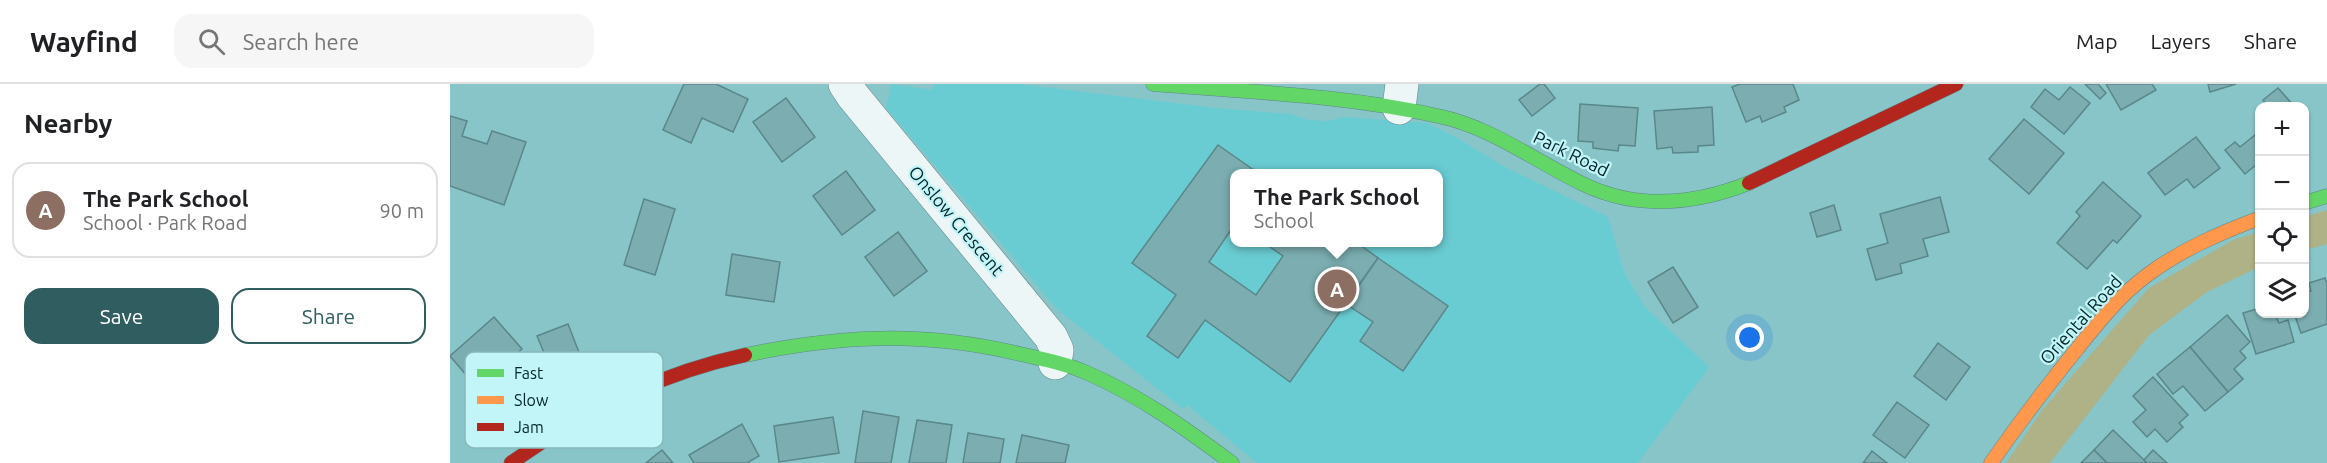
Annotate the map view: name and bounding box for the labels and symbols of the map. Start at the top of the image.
street label: Park Road [1530,126,1612,180]
street label: Onslow Crescent [905,162,1008,279]
pin: A [1318,266,1356,312]
street label: Oriental Road [2035,271,2125,368]
your location [1735,323,1764,352]
legend [465,352,663,448]
text: Fast [514,364,544,382]
text: Slow [514,391,549,409]
text: Jam [514,418,544,436]

